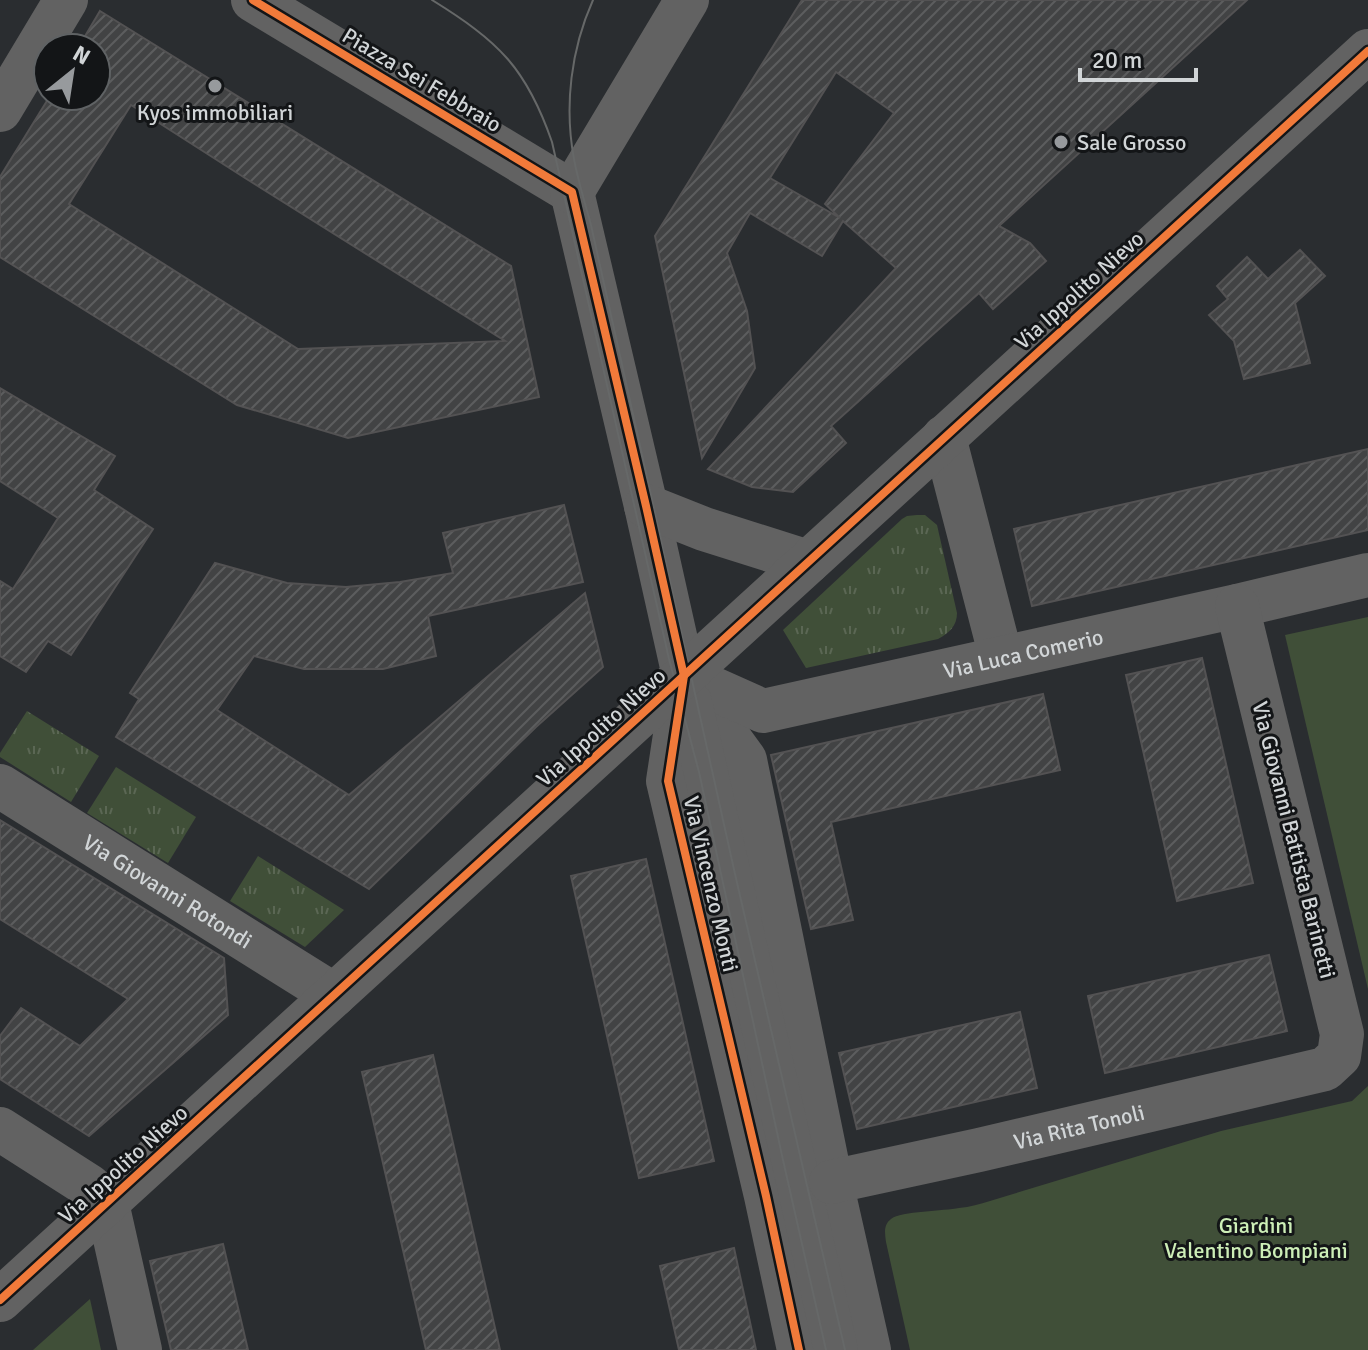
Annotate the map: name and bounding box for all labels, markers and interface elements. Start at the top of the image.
street label: Piazza Sei Febbraio [338,22,506,138]
north arrow [32,32,112,112]
scale bar [1080,32,1196,82]
text: N [68,40,95,71]
text: 20 m [1092,45,1142,75]
marker: Kyos immobiliari [206,77,224,95]
place label: Kyos immobiliari [137,99,293,126]
place label: Sale Grosso [1077,129,1186,156]
marker: Sale Grosso [1052,133,1070,151]
street label: Via Ippolito Nievo [1009,225,1149,355]
street label: Via Luca Comerio [941,623,1106,684]
street label: Via Ippolito Nievo [531,662,671,792]
street label: Via Giovanni Battista Barinetti [1247,699,1341,981]
street label: Via Vincenzo Monti [678,794,744,974]
street label: Via Giovanni Rotondi [78,828,258,954]
street label: Via Rita Tonoli [1011,1098,1147,1155]
street label: Via Ippolito Nievo [53,1099,193,1229]
park label: Giardini Valentino Bompiani [1164,1212,1348,1264]

